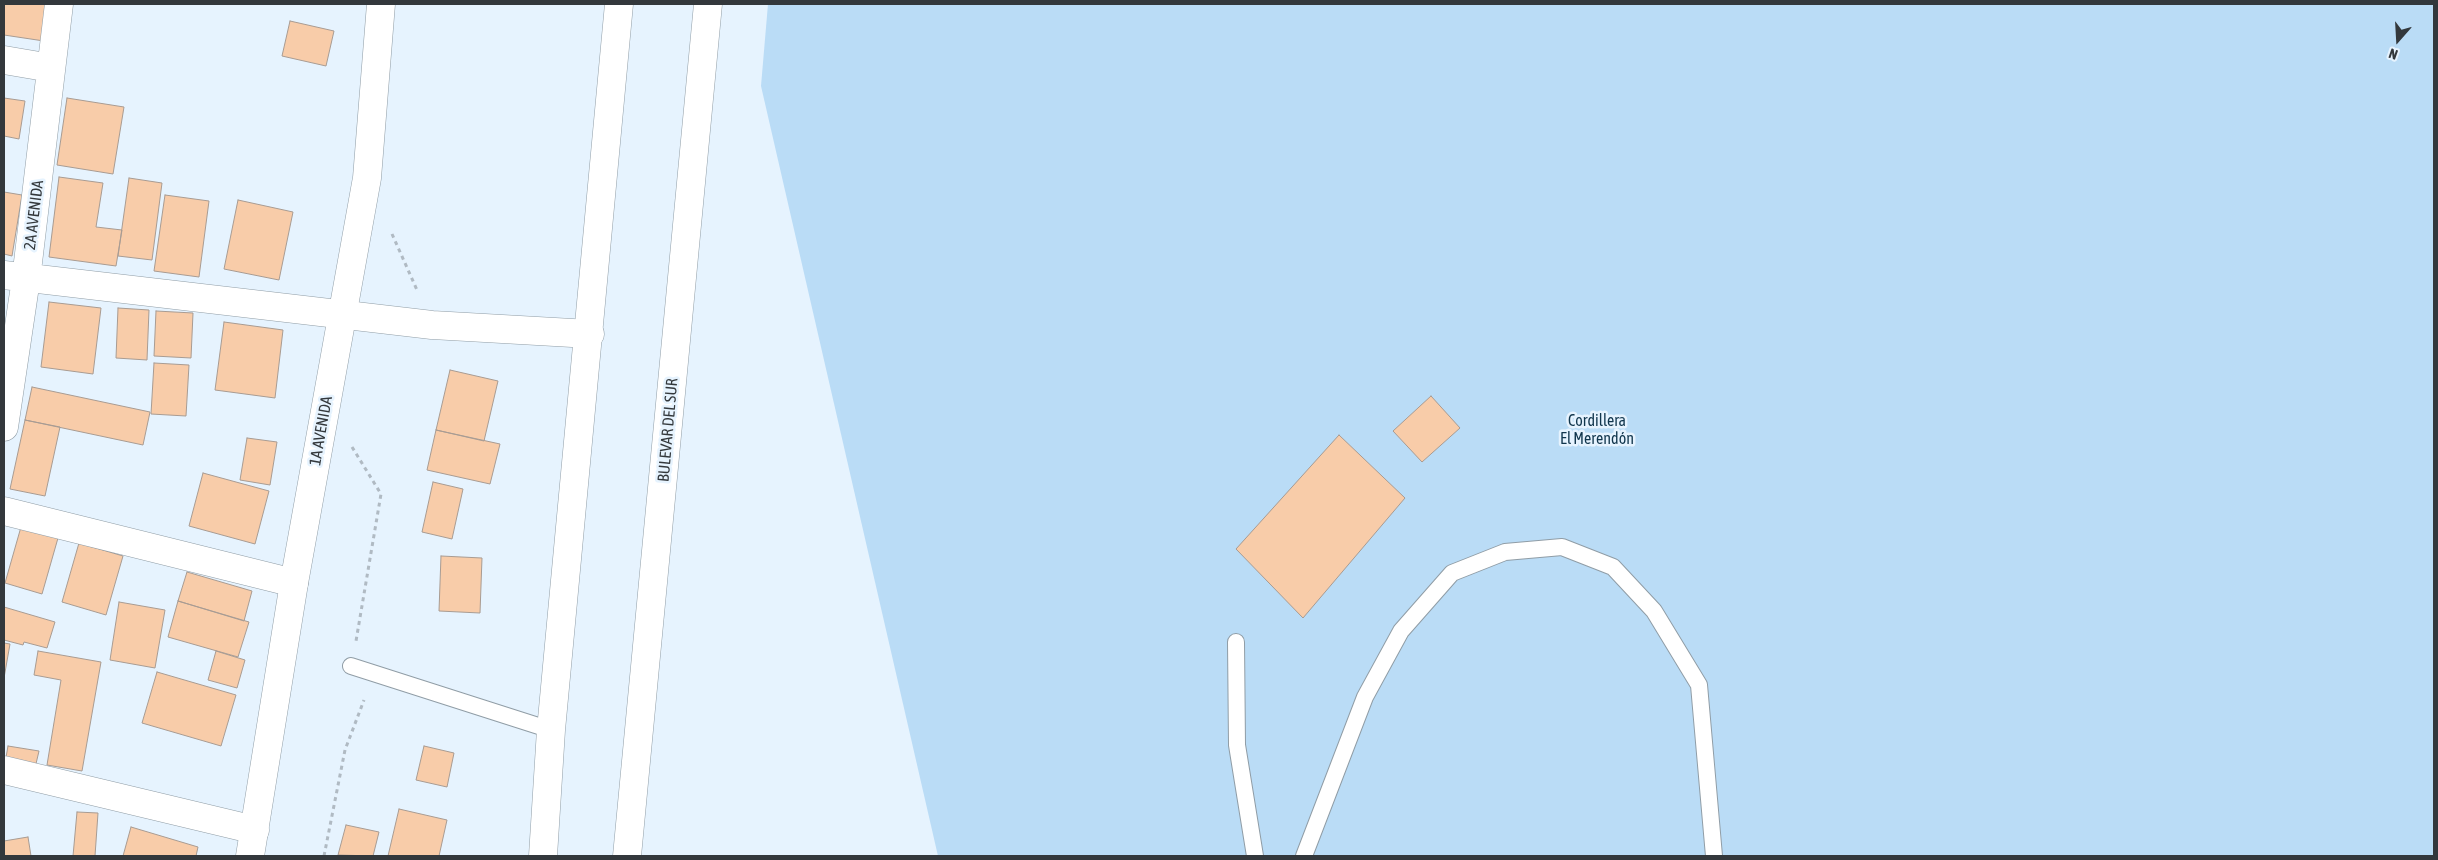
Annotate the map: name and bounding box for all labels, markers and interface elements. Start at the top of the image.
north arrow [2373,15,2423,65]
text: N [2387,45,2400,63]
street label: 2A AVENIDA [20,179,48,251]
street label: BULEVAR DEL SUR [654,377,682,483]
street label: 1A AVENIDA [305,395,337,467]
park label: Cordillera El Merendón [1560,411,1634,449]

